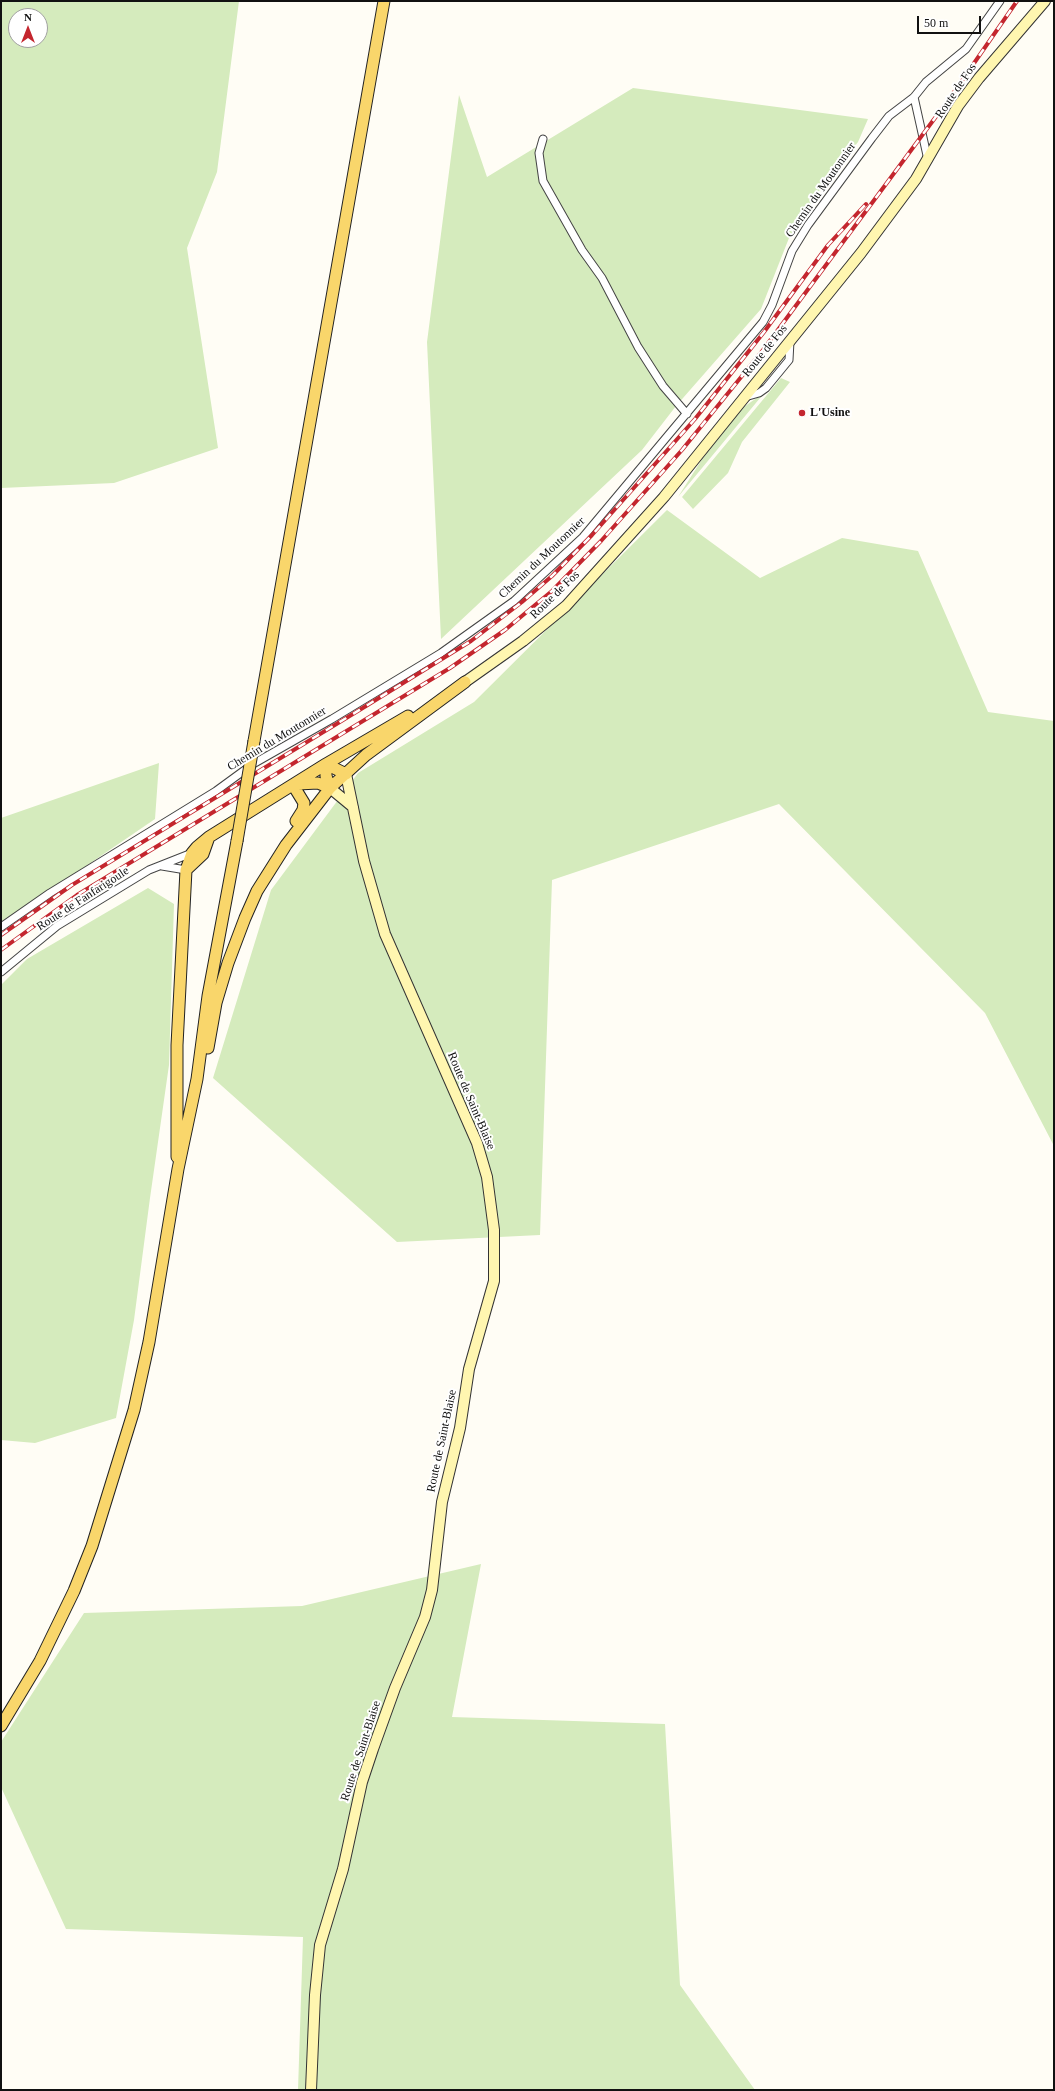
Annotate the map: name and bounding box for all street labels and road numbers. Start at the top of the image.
street label: Route de Fos [932,61,980,121]
street label: Chemin du Moutonnier [783,140,859,240]
street label: Route de Fos [739,322,791,380]
street label: Chemin du Moutonnier [496,514,588,602]
street label: Route de Fos [527,568,583,622]
street label: Chemin du Moutonnier [225,704,329,774]
street label: Route de Fanfarigoule [34,864,132,934]
street label: Route de Saint-Blaise [444,1050,498,1152]
street label: Route de Saint-Blaise [424,1388,460,1494]
street label: Route de Saint-Blaise [338,1699,384,1803]

